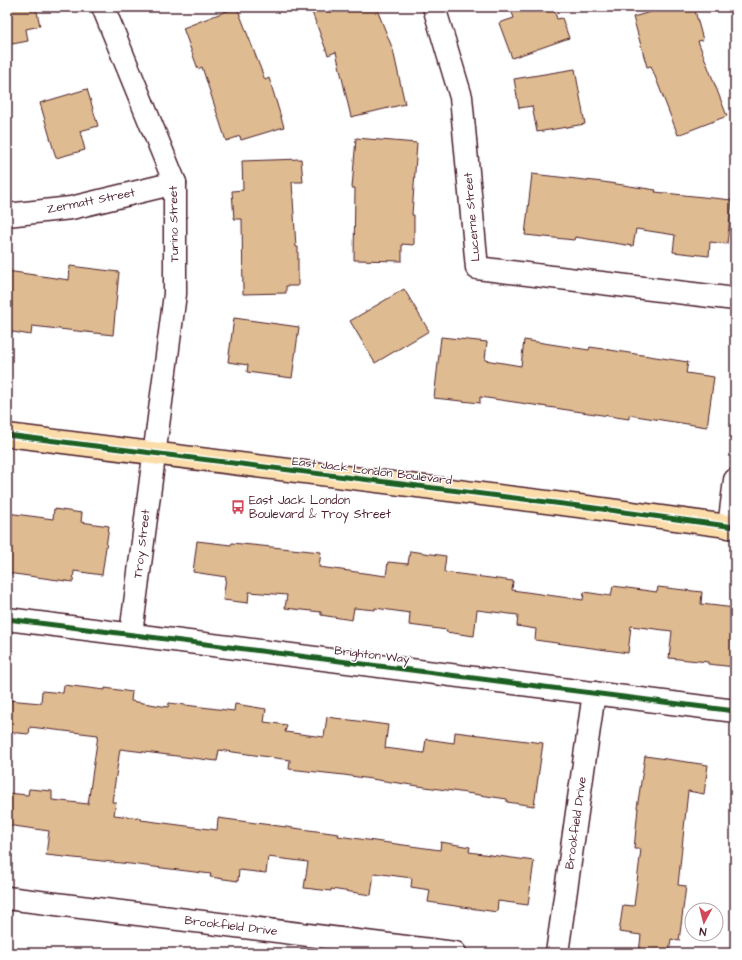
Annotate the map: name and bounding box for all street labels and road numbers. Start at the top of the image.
street label: Lucerne Street [460,172,484,262]
street label: Zermatt Street [45,184,137,218]
street label: Turino Street [165,185,183,262]
street label: East Jack London Boulevard [291,453,453,489]
street label: Troy Street [129,508,156,580]
street label: Brighton Way [333,642,411,669]
street label: Brookfield Drive [561,775,591,870]
street label: Brookfield Drive [184,912,279,940]

